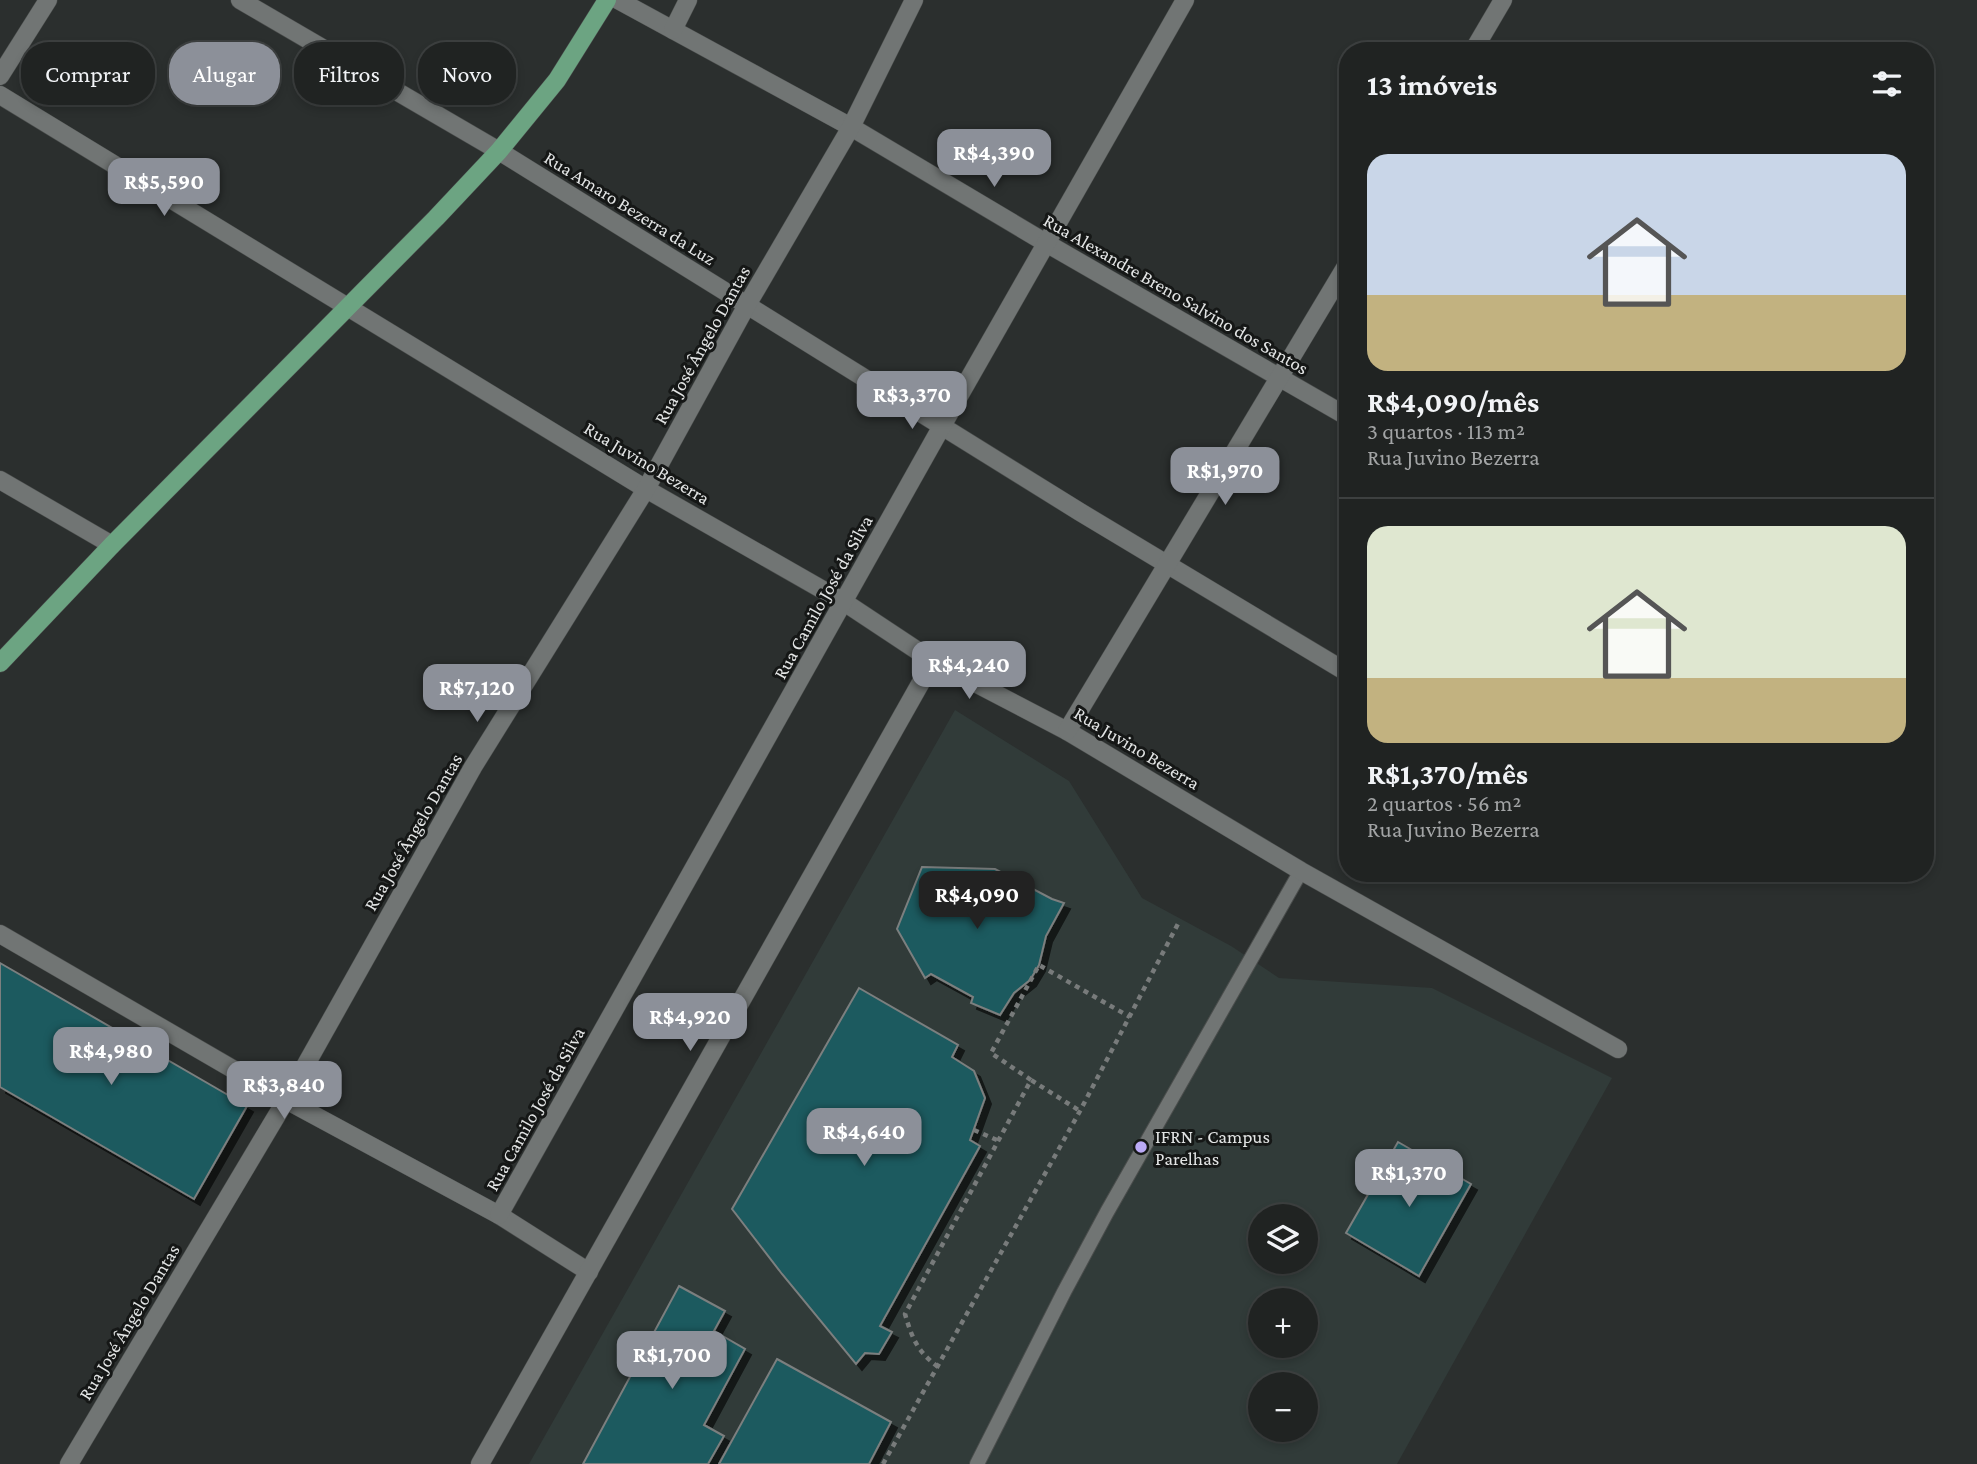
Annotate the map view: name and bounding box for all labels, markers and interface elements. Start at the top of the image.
chip: Comprar [21,42,155,105]
chip: Alugar [169,42,280,105]
chip: Filtros [294,42,404,105]
chip: Novo [418,42,516,105]
icon: filters [1868,65,1906,103]
text: 13 imóveis [1367,68,1497,101]
pin: R$4,390 [929,130,1059,189]
text: R$4,390 [953,139,1035,165]
street label: Rua Amaro Bezerra da Luz [541,147,719,269]
pin: R$5,590 [99,158,229,218]
text: R$5,590 [124,168,204,194]
icon: home [1574,199,1700,325]
street label: Rua Alexandre Breno Salvino dos Santos [1040,209,1312,379]
street label: Rua José Ângelo Dantas [650,262,754,428]
pin: R$3,370 [847,372,977,431]
text: R$3,370 [873,381,951,407]
text: R$4,090/mês [1367,385,1539,418]
street label: Rua Juvino Bezerra [580,417,714,509]
text: 3 quartos · 113 m² [1367,418,1525,444]
text: Rua Juvino Bezerra [1367,444,1540,470]
pin: R$1,970 [1160,448,1290,507]
text: R$1,970 [1186,457,1264,483]
street label: Rua Camilo José da Silva [769,511,877,683]
icon: home [1574,571,1700,697]
pin: R$4,240 [904,642,1034,701]
text: R$4,240 [928,651,1010,677]
pin: R$7,120 [412,664,542,724]
text: R$7,120 [439,674,515,700]
street label: Rua Juvino Bezerra [1070,702,1204,794]
street label: Rua José Ângelo Dantas [359,750,467,914]
text: R$1,370/mês [1367,757,1528,790]
text: 2 quartos · 56 m² [1367,790,1521,816]
text: Rua Juvino Bezerra [1367,816,1540,842]
pin: R$4,090 [912,872,1042,931]
text: R$4,090 [935,881,1019,907]
pin: R$4,920 [625,993,755,1053]
text: R$4,920 [649,1003,731,1029]
street label: Rua Camilo José da Silva [481,1023,589,1195]
pin: R$4,980 [46,1028,176,1087]
text: R$4,980 [69,1037,153,1063]
pin: R$3,840 [219,1062,349,1121]
text: R$3,840 [243,1071,325,1097]
pin: R$4,640 [799,1108,929,1168]
text: R$4,640 [823,1118,905,1144]
place label: IFRN - Campus Parelhas [1155,1126,1270,1169]
marker: IFRN - Campus Parelhas [1133,1139,1149,1155]
pin: R$1,370 [1344,1150,1474,1209]
text: R$1,370 [1371,1159,1447,1185]
map controls [1248,1204,1318,1442]
button: layers [1248,1204,1318,1274]
street label: Rua José Ângelo Dantas [74,1240,184,1404]
button: + [1248,1288,1318,1358]
pin: R$1,700 [607,1332,737,1391]
text: R$1,700 [633,1341,711,1367]
button: − [1248,1372,1318,1442]

